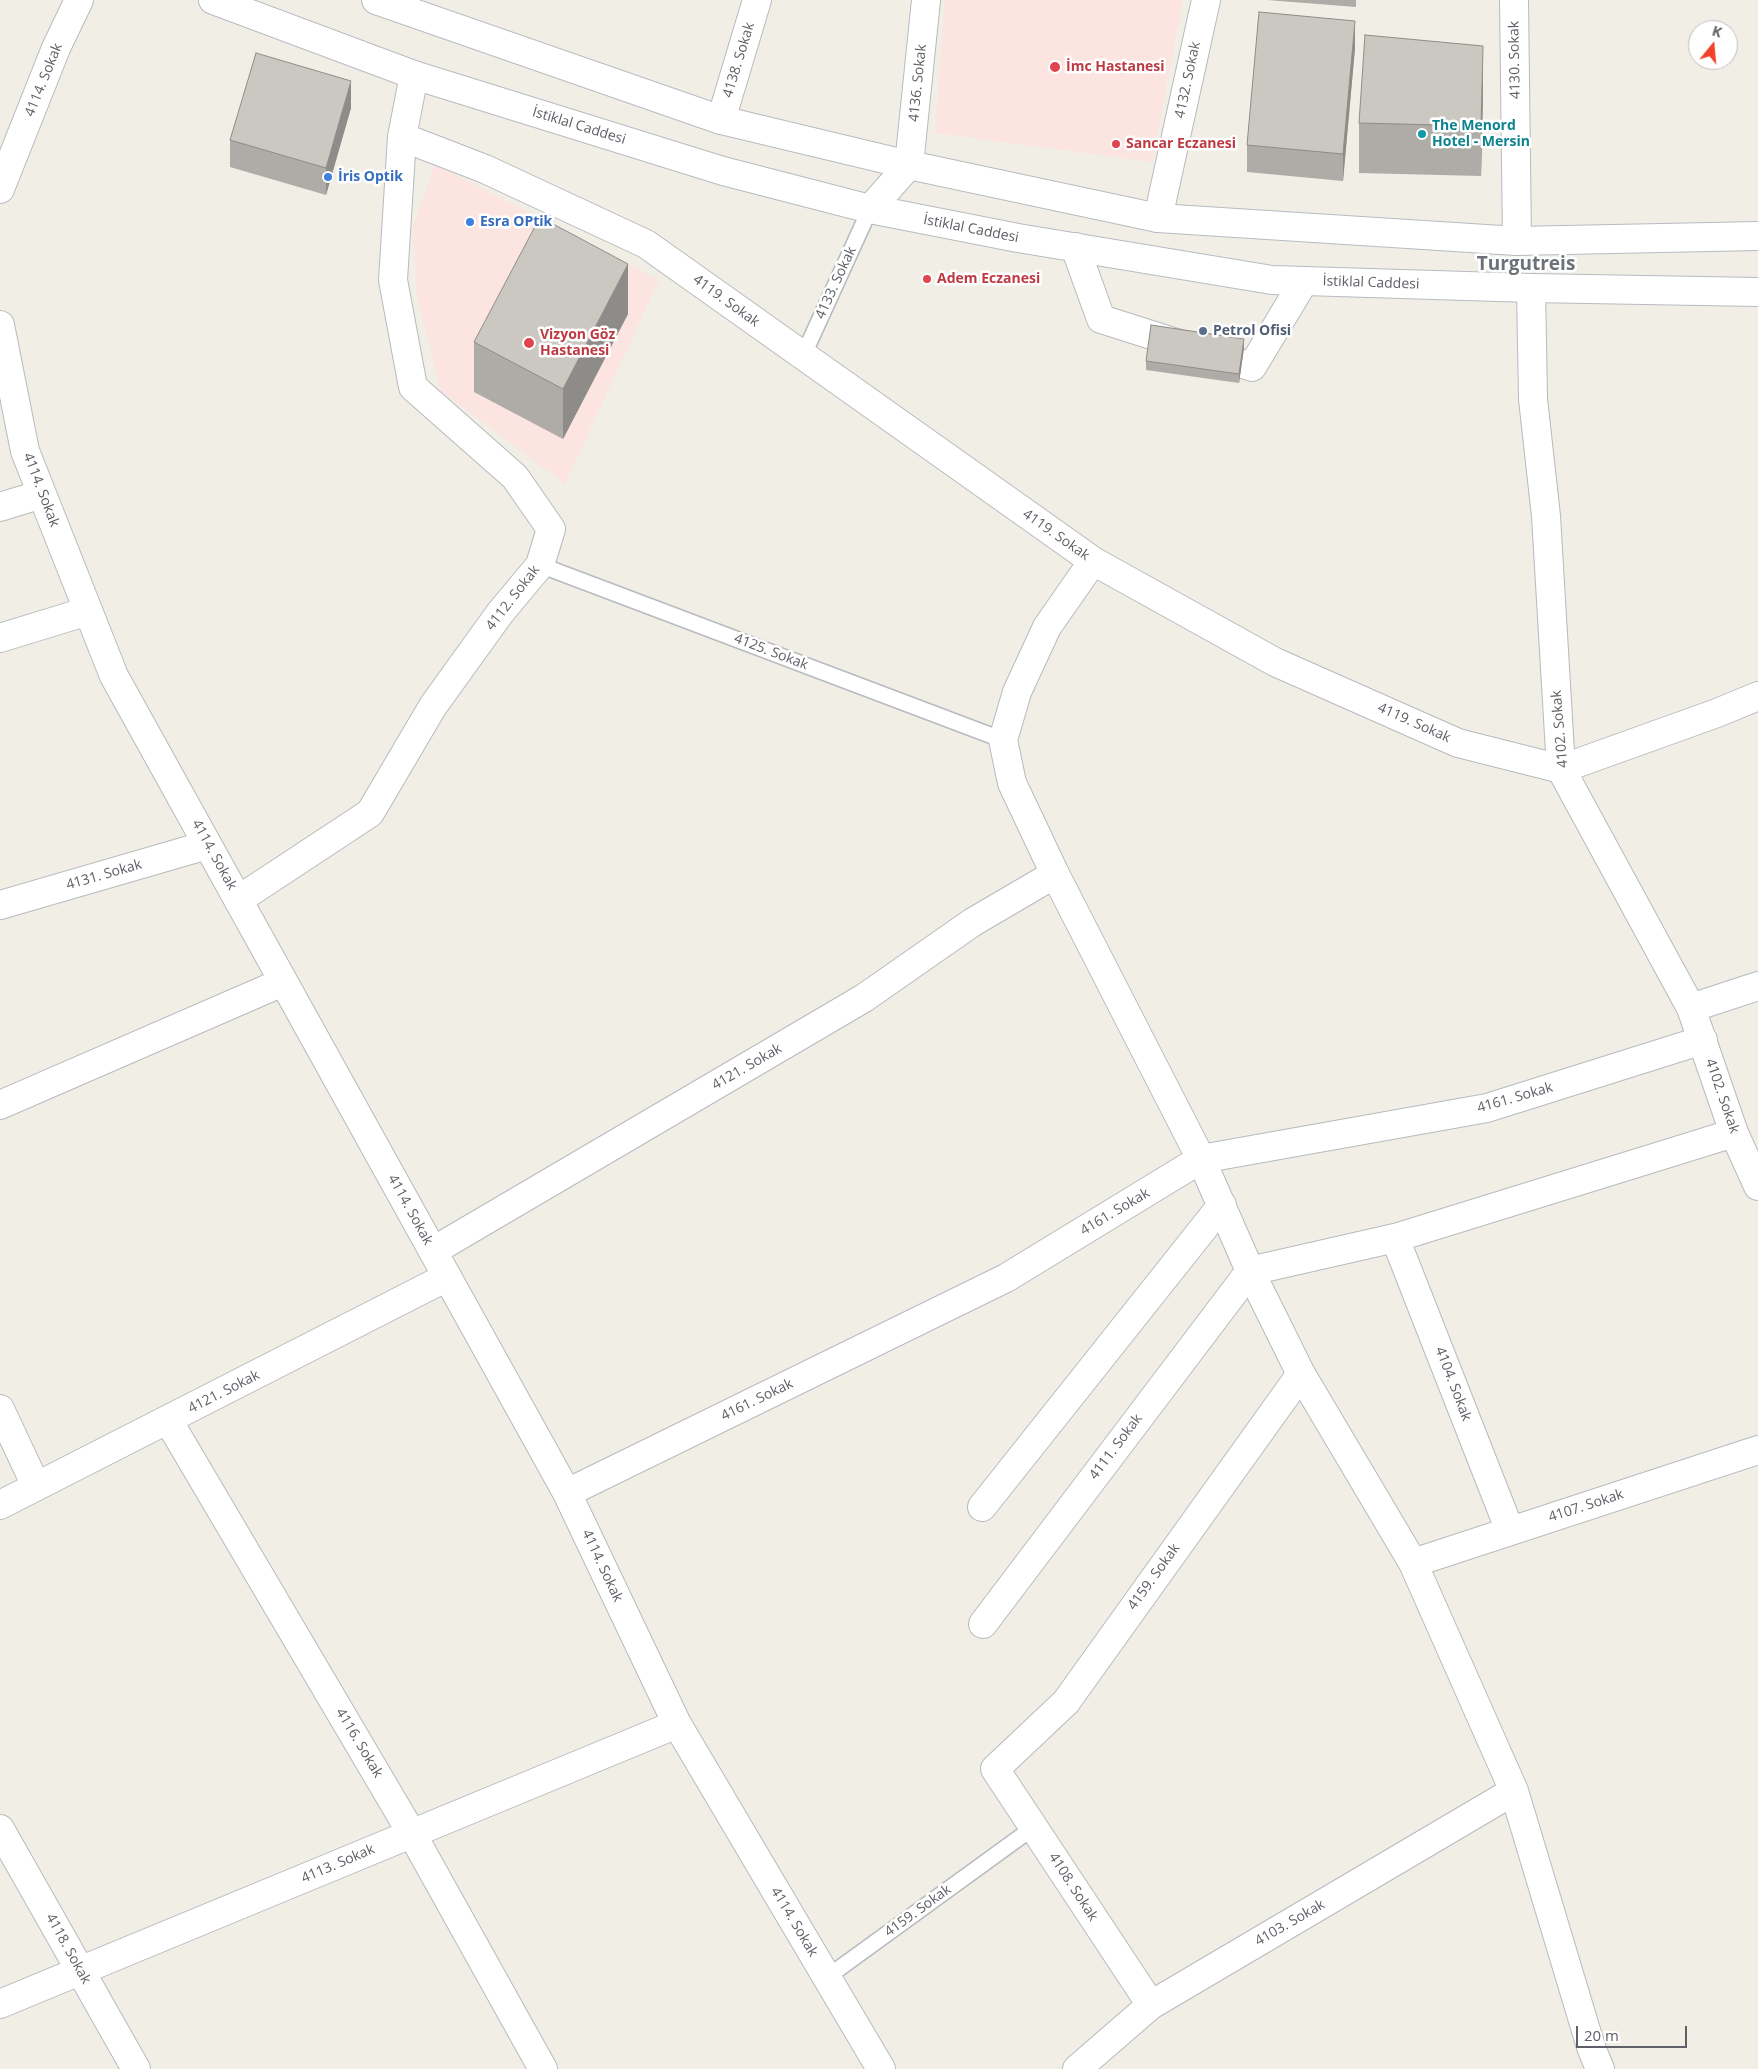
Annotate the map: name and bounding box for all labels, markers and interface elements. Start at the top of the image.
street label: 4138. Sokak [720,20,758,100]
north arrow [1688,20,1738,70]
street label: 4130. Sokak [1506,21,1524,99]
text: K [1710,21,1724,42]
street label: 4132. Sokak [1172,40,1204,120]
street label: 4114. Sokak [22,41,66,119]
street label: 4136. Sokak [906,43,930,123]
place label: İmc Hastanesi [1066,59,1165,75]
marker: İmc Hastanesi [1048,60,1062,74]
street label: İstiklal Caddesi [530,104,628,148]
place label: The Menord Hotel - Mersin [1432,118,1530,150]
marker: The Menord Hotel - Mersin [1416,128,1428,140]
place label: Sancar Eczanesi [1126,136,1236,152]
marker: Sancar Eczanesi [1110,138,1122,150]
place label: İris Optik [338,169,403,185]
marker: İris Optik [322,171,334,183]
street label: İstiklal Caddesi [922,212,1020,246]
place label: Esra OPtik [480,214,552,230]
marker: Esra OPtik [464,216,476,228]
street label: 4133. Sokak [812,244,860,322]
district label: Turgutreis [1477,254,1575,276]
street label: 4119. Sokak [690,271,762,331]
place label: Adem Eczanesi [937,271,1040,287]
marker: Adem Eczanesi [921,273,933,285]
street label: İstiklal Caddesi [1322,273,1420,293]
place label: Petrol Ofisi [1213,323,1291,339]
marker: Petrol Ofisi [1197,325,1209,337]
place label: Vizyon Göz Hastanesi [540,327,615,360]
marker: Vizyon Göz Hastanesi [522,336,536,350]
street label: 4114. Sokak [19,451,63,529]
street label: 4119. Sokak [1019,506,1093,564]
street label: 4112. Sokak [482,562,544,634]
street label: 4125. Sokak [732,630,810,674]
street label: 4102. Sokak [1548,689,1572,769]
street label: 4119. Sokak [1375,699,1453,747]
street label: 4114. Sokak [188,817,240,893]
street label: 4131. Sokak [64,856,144,894]
street label: 4121. Sokak [709,1040,785,1094]
street label: 4102. Sokak [1701,1056,1743,1136]
street label: 4161. Sokak [1475,1079,1555,1117]
street label: 4114. Sokak [384,1172,436,1248]
street label: 4161. Sokak [1077,1185,1153,1239]
street label: 4104. Sokak [1431,1345,1475,1423]
street label: 4121. Sokak [185,1367,263,1417]
street label: 4161. Sokak [718,1375,796,1425]
street label: 4111. Sokak [1086,1411,1146,1483]
street label: 4107. Sokak [1546,1486,1626,1526]
street label: 4114. Sokak [578,1527,626,1605]
street label: 4159. Sokak [1124,1541,1184,1613]
street label: 4116. Sokak [332,1705,386,1781]
street label: 4113. Sokak [299,1841,377,1887]
street label: 4108. Sokak [1045,1850,1101,1924]
street label: 4159. Sokak [882,1881,954,1941]
street label: 4114. Sokak [767,1884,821,1960]
street label: 4103. Sokak [1252,1896,1328,1950]
street label: 4118. Sokak [42,1911,94,1987]
scale bar [1578,2016,1689,2048]
text: 20 m [1584,2025,1619,2045]

